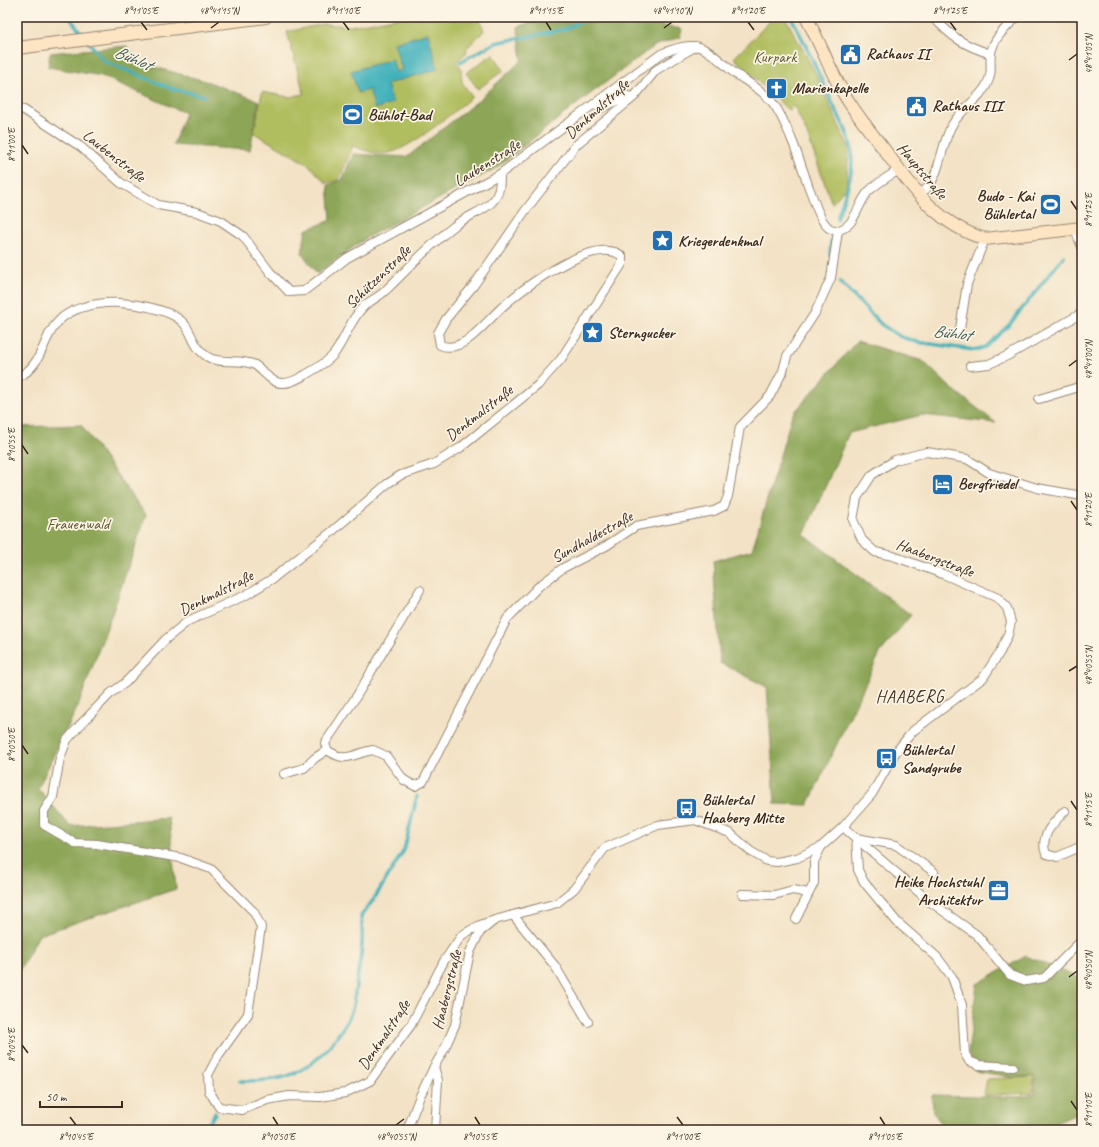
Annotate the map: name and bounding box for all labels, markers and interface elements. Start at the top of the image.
text: 8°11'05"E [124,4,160,17]
text: 48°41'15"N [199,4,241,17]
text: 8°11'10"E [326,4,362,17]
text: 8°11'15"E [529,4,565,17]
text: 48°41'10"N [652,4,694,17]
text: 8°11'20"E [731,4,767,17]
text: 8°11'25"E [933,4,969,17]
text: 48°41'05"N [1082,32,1095,74]
water label: Bühlot [112,41,158,77]
public building icon: Rathaus II [837,41,863,67]
place label: Rathaus II [866,44,933,64]
park label: Kurpark [754,47,798,67]
street label: Denkmalstraße [560,73,635,143]
church icon: Marienkapelle [763,75,789,101]
place label: Marienkapelle [792,78,870,98]
public building icon: Rathaus III [903,93,929,119]
place label: Rathaus III [932,96,1006,116]
sports icon: Bühlot-Bad [340,102,366,128]
place label: Bühlot-Bad [368,105,434,125]
street label: Laubenstraße [79,125,151,188]
text: 8°11'00"E [5,126,18,162]
street label: Laubenstraße [450,134,525,191]
street label: Hauptstraße [893,139,953,205]
place label: Budo - Kai Bühlertal [977,186,1037,224]
text: 8°11'25"E [1082,191,1095,227]
sports icon: Budo - Kai Bühlertal [1037,192,1063,218]
place icon: Kriegerdenkmal [650,228,676,254]
place label: Kriegerdenkmal [678,231,764,251]
street label: Schützenstraße [341,240,416,313]
place icon: Sterngucker [579,320,605,346]
water label: Bühlot [932,320,976,346]
place label: Sterngucker [608,323,677,343]
text: 48°41'00"N [1082,338,1095,380]
street label: Denkmalstraße [441,379,518,446]
text: 8°10'55"E [5,426,18,462]
hotel icon: Bergfriedel [929,471,955,497]
place label: Bergfriedel [958,474,1020,494]
text: 8°11'20"E [1082,491,1095,527]
street label: Sundhaldestraße [548,506,638,568]
park label: Frauenwald [47,514,112,534]
street label: Haabergstraße [894,534,978,583]
street label: Denkmalstraße [176,565,258,620]
text: 48°40'55"N [1082,644,1095,686]
district label: HAABERG [876,686,945,707]
text: 8°10'50"E [5,726,18,762]
place label: Bühlertal Sandgrube [902,740,962,778]
bus stop icon: Bühlertal Sandgrube [874,746,900,772]
place label: Bühlertal Haaberg Mitte [702,790,785,828]
text: 8°11'15"E [1082,791,1095,827]
bus stop icon: Bühlertal Haaberg Mitte [674,796,700,822]
place label: Heike Hochstuhl Architektur [894,872,985,910]
office icon: Heike Hochstuhl Architektur [985,878,1011,904]
street label: Haabergstraße [427,946,467,1032]
text: 48°40'50"N [1082,949,1095,991]
street label: Denkmalstraße [353,995,416,1074]
text: 8°10'45"E [5,1026,18,1062]
scale bar [40,1083,122,1109]
text: 50 m [46,1089,68,1105]
text: 8°11'10"E [1082,1091,1095,1127]
text: 8°10'45"E [59,1130,95,1143]
text: 8°10'50"E [261,1130,297,1143]
text: 48°40'55"N [376,1130,418,1143]
text: 8°10'55"E [463,1130,499,1143]
text: 8°11'00"E [666,1130,702,1143]
text: 8°11'05"E [868,1130,904,1143]

